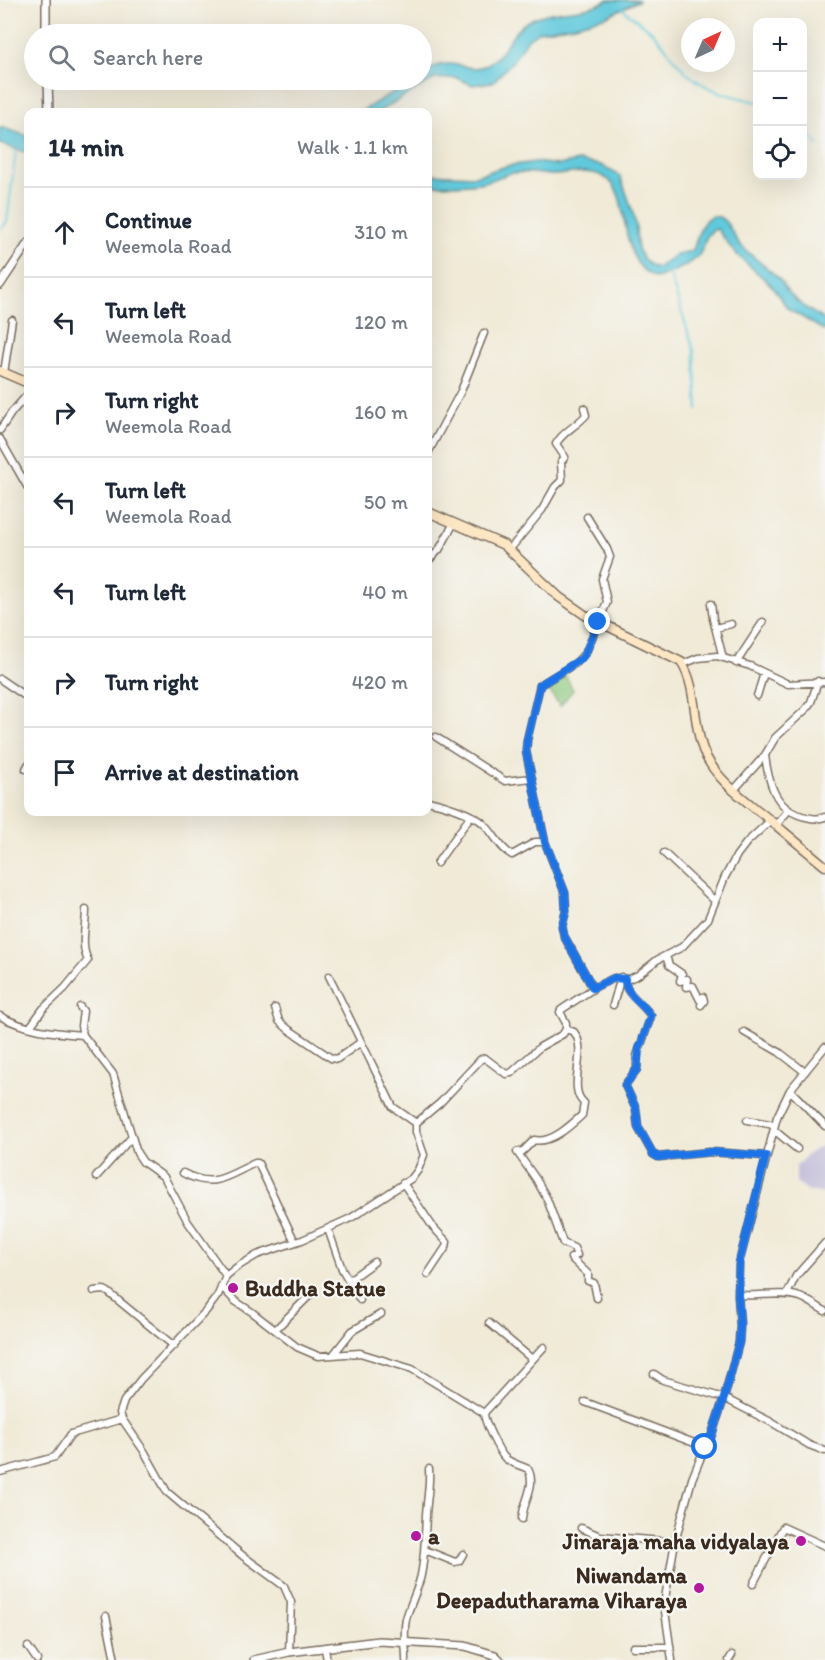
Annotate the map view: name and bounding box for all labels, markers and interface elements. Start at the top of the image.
north arrow [681,18,735,72]
map controls [753,18,807,180]
button: + [753,18,807,72]
search box [24,24,432,90]
icon: search [45,41,78,74]
text: Search here [93,44,203,71]
button: − [753,72,807,126]
button: locate [753,126,807,180]
text: 14 min [48,131,124,163]
text: Walk · 1.1 km [297,135,408,159]
text: Continue [105,207,192,234]
icon: ahead [48,216,81,249]
text: 310 m [354,220,408,244]
text: Weemola Road [105,234,232,258]
text: Turn left [105,297,186,324]
icon: left [48,306,81,339]
text: 120 m [355,310,408,334]
text: Weemola Road [105,324,232,348]
text: Turn right [105,387,199,414]
icon: right [48,396,81,429]
text: 160 m [355,400,408,424]
text: Weemola Road [105,414,232,438]
text: Turn left [105,477,186,504]
icon: left [48,486,81,519]
text: 50 m [364,490,408,514]
text: Weemola Road [105,504,232,528]
icon: left [48,576,81,609]
text: Turn left [105,579,186,606]
text: 40 m [362,580,408,604]
route end [584,608,610,634]
icon: right [48,666,81,699]
text: Turn right [105,669,199,696]
text: 420 m [352,670,408,694]
icon: arrive [48,756,81,789]
text: Arrive at destination [105,759,299,786]
place label: Buddha Statue [245,1275,386,1302]
marker: Buddha Statue [226,1281,240,1295]
route start [691,1433,717,1459]
place label: a [428,1523,440,1550]
place label: Jinaraja maha vidyalaya [561,1528,790,1555]
marker: a [409,1529,423,1543]
marker: Jinaraja maha vidyalaya [794,1534,808,1548]
place label: Niwandama Deepadutharama Viharaya [436,1562,688,1614]
marker: Niwandama Deepadutharama Viharaya [692,1581,706,1595]

